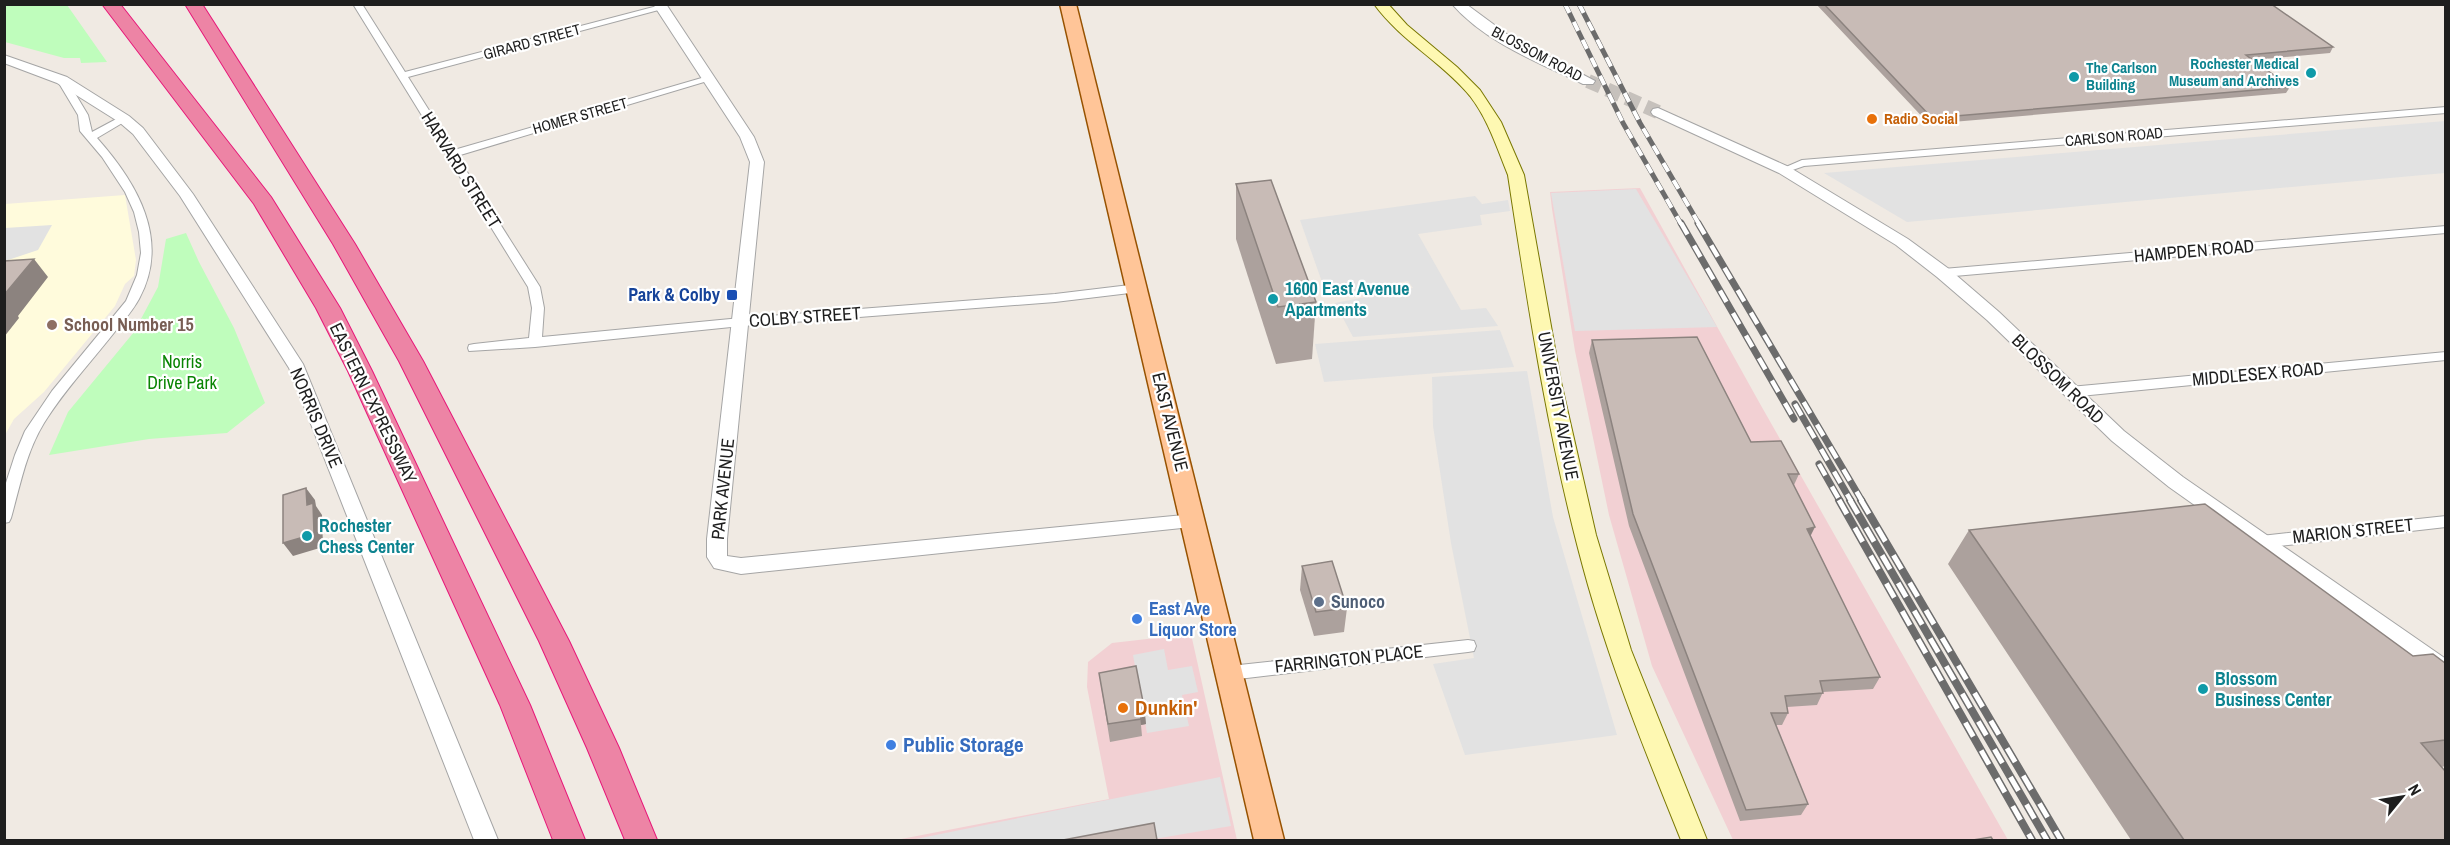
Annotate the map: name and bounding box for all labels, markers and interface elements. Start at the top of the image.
street label: GIRARD STREET [481,18,583,65]
street label: BLOSSOM ROAD [1488,21,1586,86]
place label: Rochester Medical Museum and Archives [2169,53,2299,91]
place label: The Carlson Building [2086,57,2157,95]
marker: Rochester Medical Museum and Archives [2304,66,2318,80]
marker: The Carlson Building [2067,70,2081,84]
street label: HOMER STREET [530,92,630,139]
street label: HARVARD STREET [416,107,507,233]
place label: Radio Social [1884,108,1958,129]
marker: Radio Social [1865,112,1879,126]
street label: CARLSON ROAD [2064,122,2164,151]
street label: HAMPDEN ROAD [2133,233,2255,268]
place label: 1600 East Avenue Apartments [1285,276,1409,322]
place label: Park & Colby [628,282,721,307]
marker: Park & Colby [725,288,739,302]
marker: 1600 East Avenue Apartments [1266,292,1280,306]
street label: COLBY STREET [748,300,862,333]
place label: School Number 15 [64,312,194,337]
marker: School Number 15 [45,318,59,332]
street label: EASTERN EXPRESSWAY [324,318,423,487]
street label: BLOSSOM ROAD [2007,328,2110,429]
street label: UNIVERSITY AVENUE [1532,329,1585,483]
park label: Norris Drive Park [147,349,217,395]
street label: MIDDLESEX ROAD [2191,355,2325,392]
street label: NORRIS DRIVE [284,364,349,472]
street label: EAST AVENUE [1146,370,1195,474]
street label: PARK AVENUE [705,437,740,541]
street label: MARION STREET [2291,512,2415,549]
place label: Rochester Chess Center [319,513,414,559]
marker: Rochester Chess Center [300,529,314,543]
place label: Sunoco [1331,589,1385,614]
marker: Sunoco [1312,595,1326,609]
place label: East Ave Liquor Store [1149,596,1237,642]
marker: East Ave Liquor Store [1130,612,1144,626]
street label: FARRINGTON PLACE [1274,638,1424,679]
place label: Blossom Business Center [2215,666,2332,712]
marker: Blossom Business Center [2196,682,2210,696]
place label: Dunkin' [1135,693,1197,722]
marker: Dunkin' [1116,701,1130,715]
place label: Public Storage [903,730,1024,759]
marker: Public Storage [884,738,898,752]
north arrow [2372,767,2432,827]
text: N [2403,780,2427,799]

